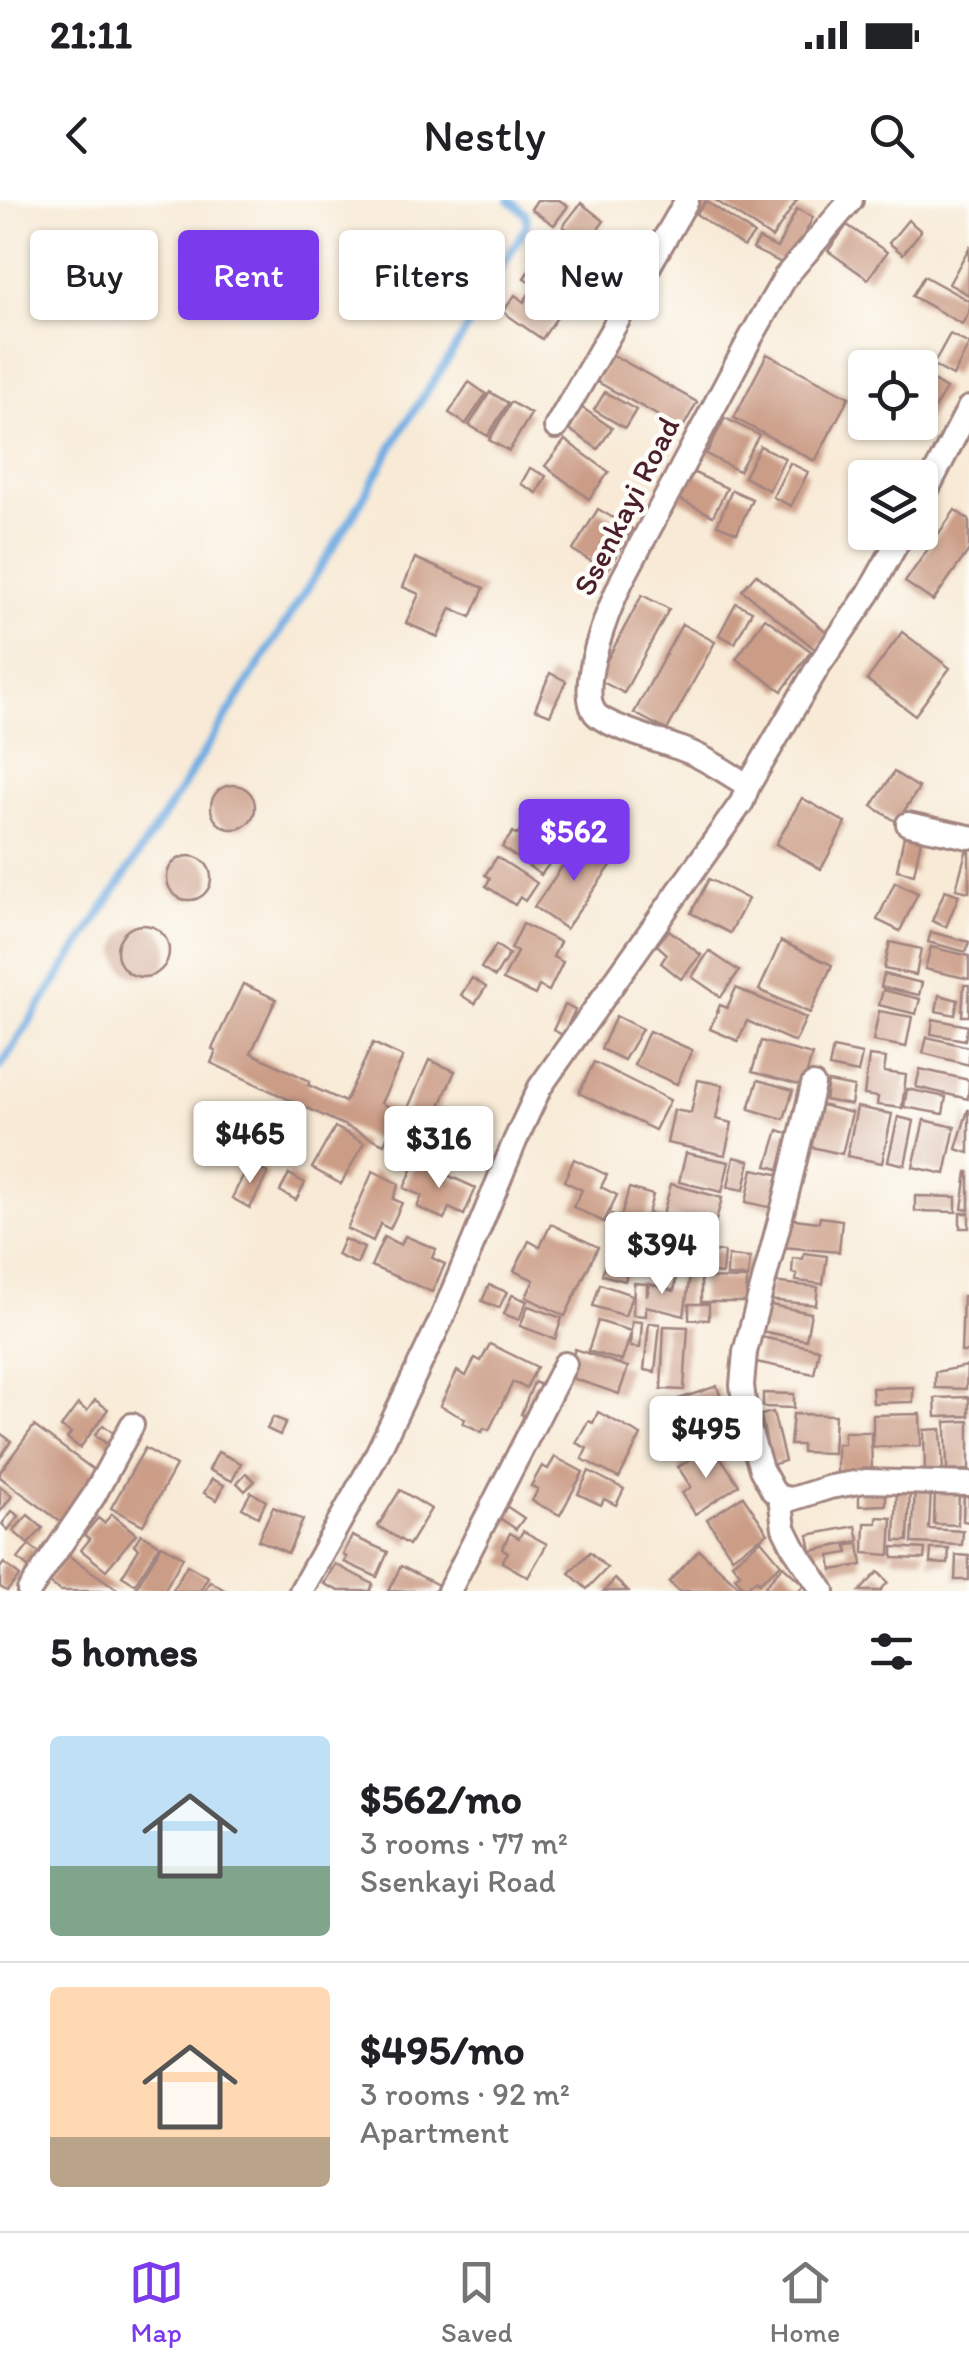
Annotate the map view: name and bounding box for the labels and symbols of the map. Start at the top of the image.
street label: Ssenkayi Road [565,410,687,602]
pin: $562 [515,799,633,884]
pin: $465 [191,1101,309,1186]
pin: $316 [380,1106,498,1191]
pin: $394 [603,1212,721,1297]
pin: $495 [647,1396,765,1481]

